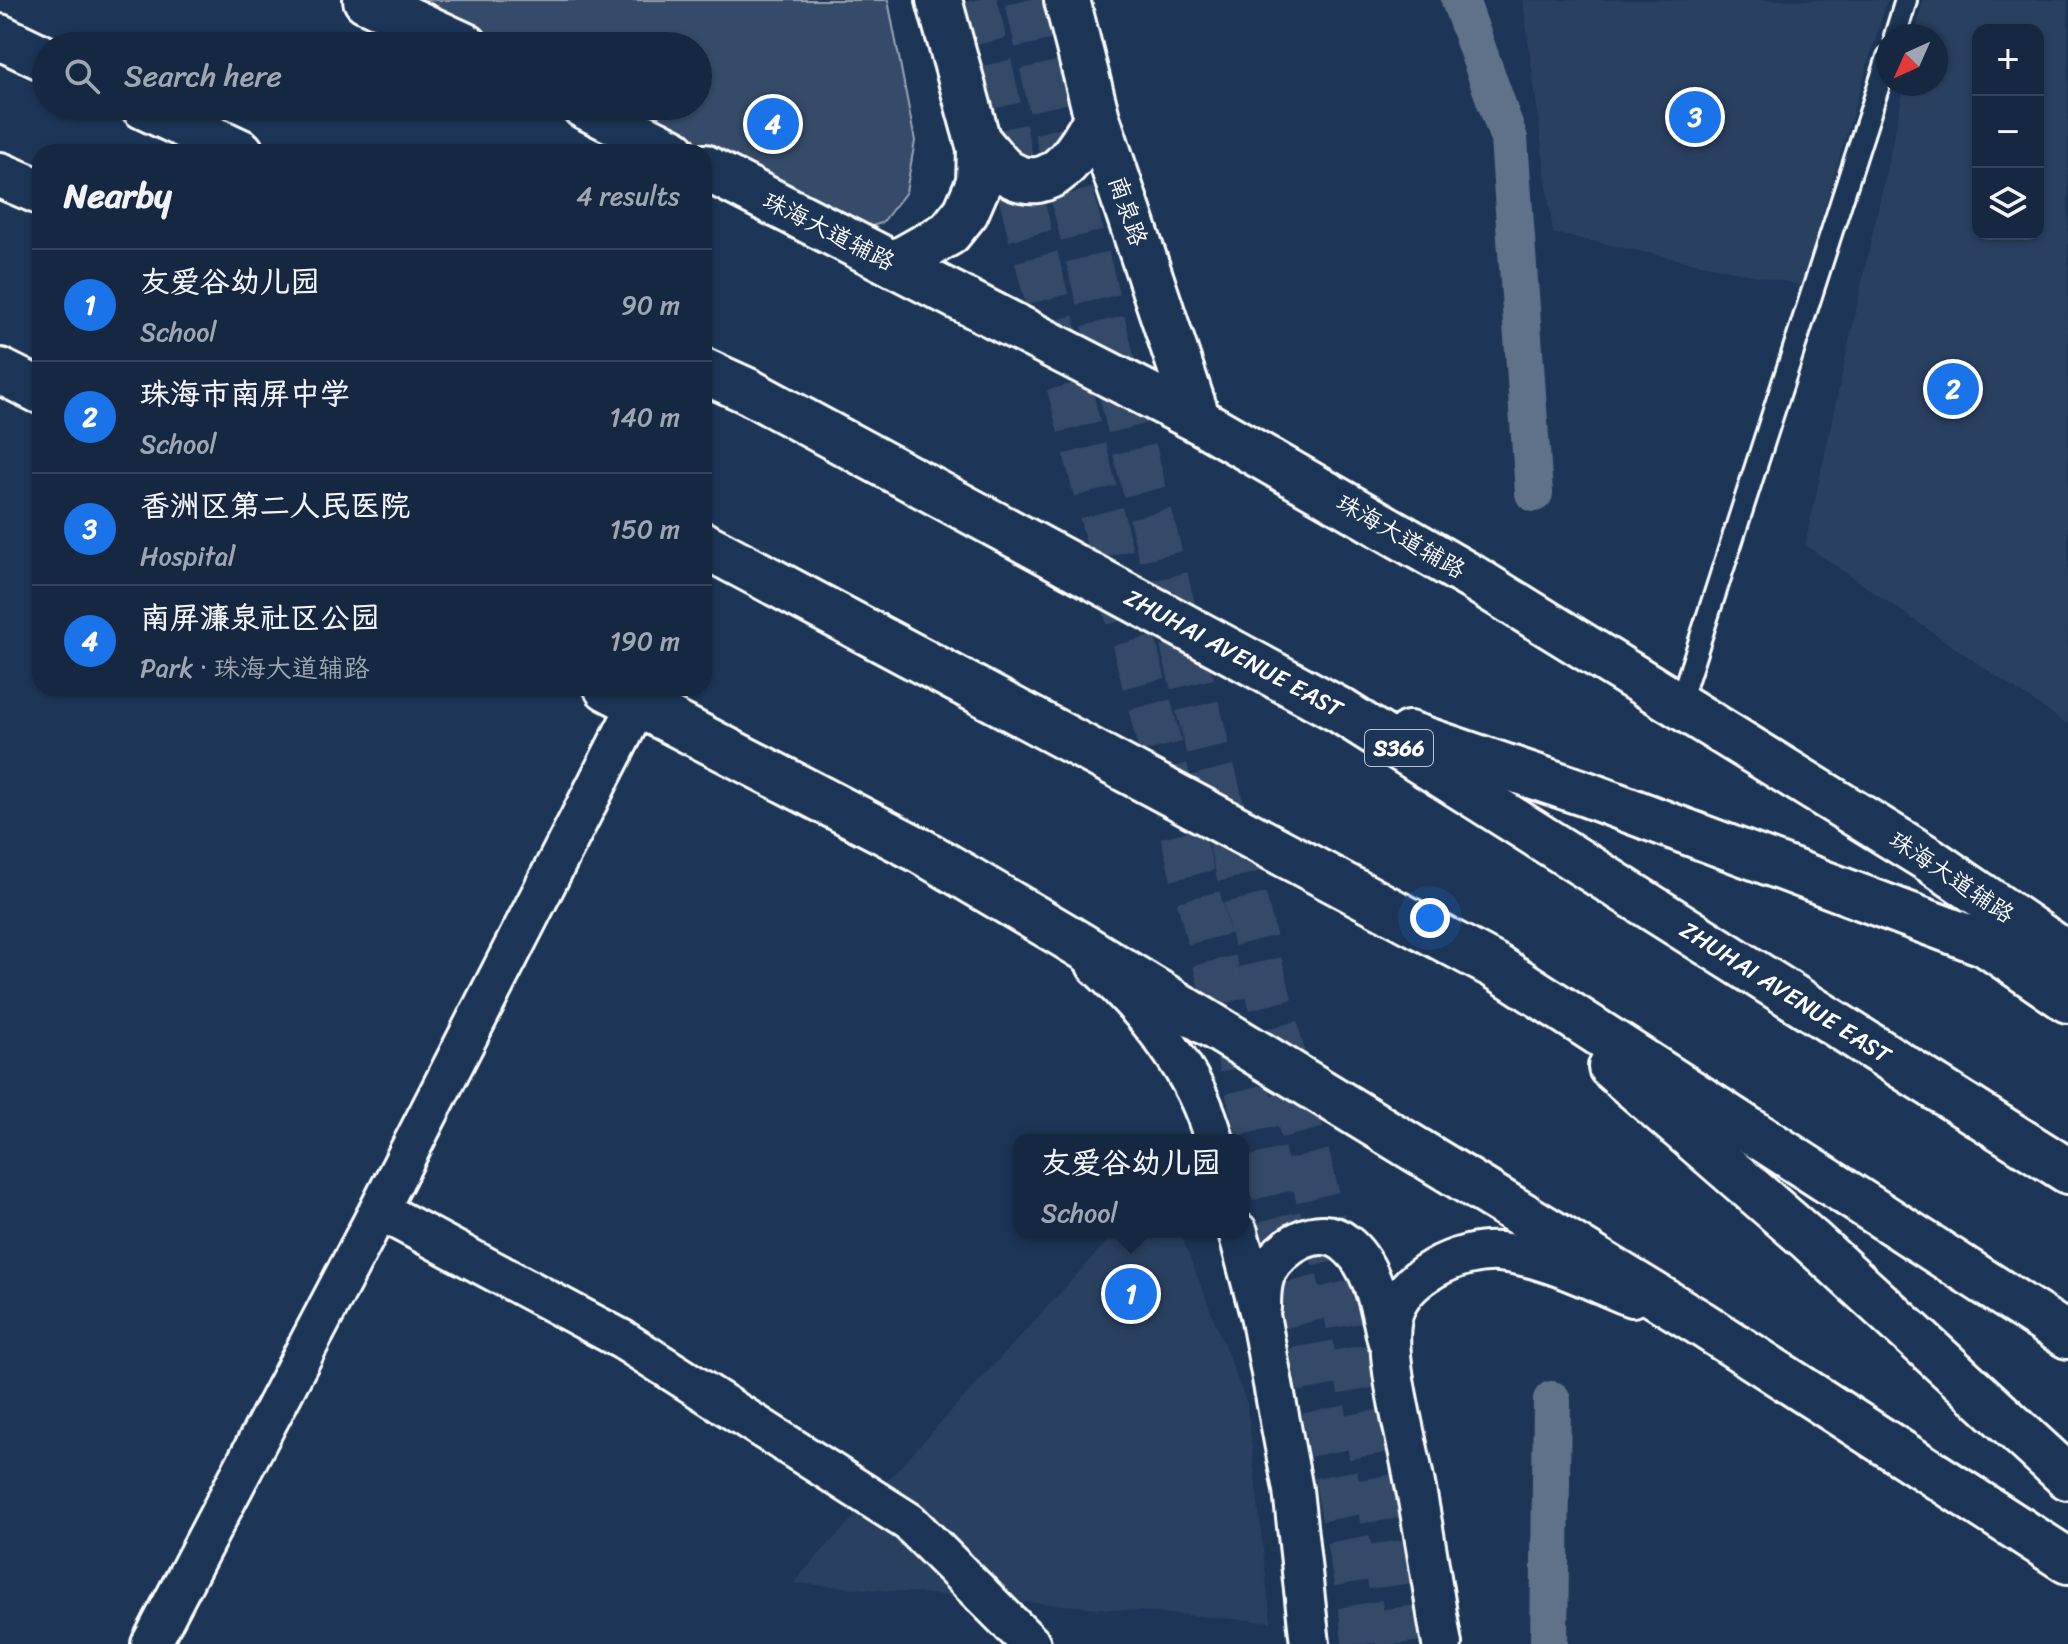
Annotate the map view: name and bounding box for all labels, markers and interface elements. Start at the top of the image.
north arrow [1876,24,1948,96]
map controls [1972,24,2044,240]
button: + [1972,24,2044,96]
search box [32,32,712,120]
text: Search here [124,49,282,103]
icon: search [60,54,104,98]
pin: 3 [1669,87,1721,147]
pin: 4 [747,94,799,154]
button: − [1972,96,2044,168]
text: Nearby [64,166,172,226]
button: layers [1972,168,2044,240]
street label: 南泉路 [1096,170,1160,252]
text: 4 results [576,173,680,219]
street label: 珠海大道辅路 [755,180,903,282]
text: 友爱谷幼儿园 [140,255,320,309]
text: 1 [84,282,96,328]
text: 90 m [621,282,680,328]
text: School [140,309,217,355]
pin: 2 [1927,359,1979,419]
text: 珠海市南屏中学 [140,367,350,421]
text: 2 [82,394,98,440]
text: 140 m [609,394,680,440]
text: School [140,421,217,467]
text: 香洲区第二人民医院 [140,479,410,533]
street label: 珠海大道辅路 [1328,482,1474,590]
text: 3 [83,506,97,552]
text: 150 m [610,506,680,552]
text: Hospital [140,533,235,579]
street label: ZHUHAI AVENUE EAST [1116,577,1352,730]
text: 南屏濂泉社区公园 [140,591,380,645]
text: 4 [82,618,98,664]
text: 190 m [610,618,680,664]
text: Park · 珠海大道辅路 [140,645,370,691]
road number: S366 [1365,730,1433,766]
street label: 珠海大道辅路 [1881,819,2023,935]
your location [1410,898,1450,938]
street label: ZHUHAI AVENUE EAST [1671,909,1901,1076]
popup [1013,1134,1249,1238]
text: 友爱谷幼儿园 [1041,1136,1221,1190]
text: School [1041,1190,1118,1236]
pin: 1 [1105,1264,1157,1324]

